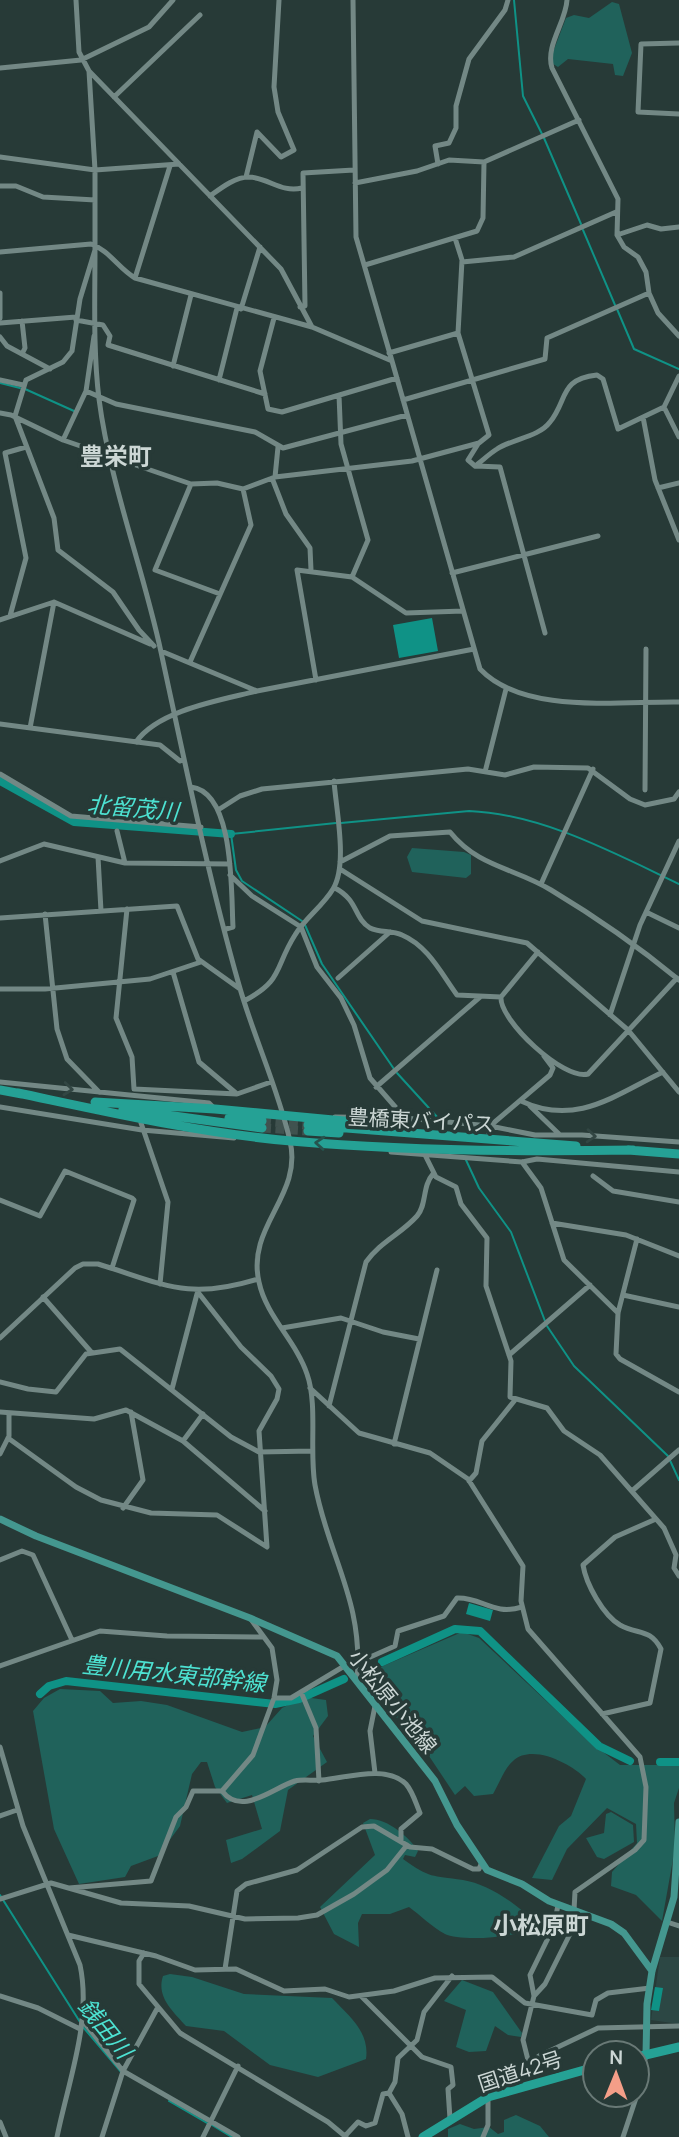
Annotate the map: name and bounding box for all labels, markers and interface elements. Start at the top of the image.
district label: 豊栄町 [80,439,152,472]
water label: 北留茂川 [86,787,183,827]
one-way arrow [62,1081,74,1096]
street label: 豊橋東バイパス [347,1102,495,1138]
one-way arrow [586,1128,597,1143]
one-way arrow [314,1136,325,1151]
street label: 小松原小池線 [342,1643,444,1759]
water label: 豊川用水東部幹線 [81,1647,270,1699]
district label: 小松原町 [493,1908,589,1941]
water label: 銭田川 [72,1991,142,2067]
north arrow [581,2039,651,2109]
street label: 国道42号 [474,2044,566,2098]
text: N [609,2044,623,2070]

